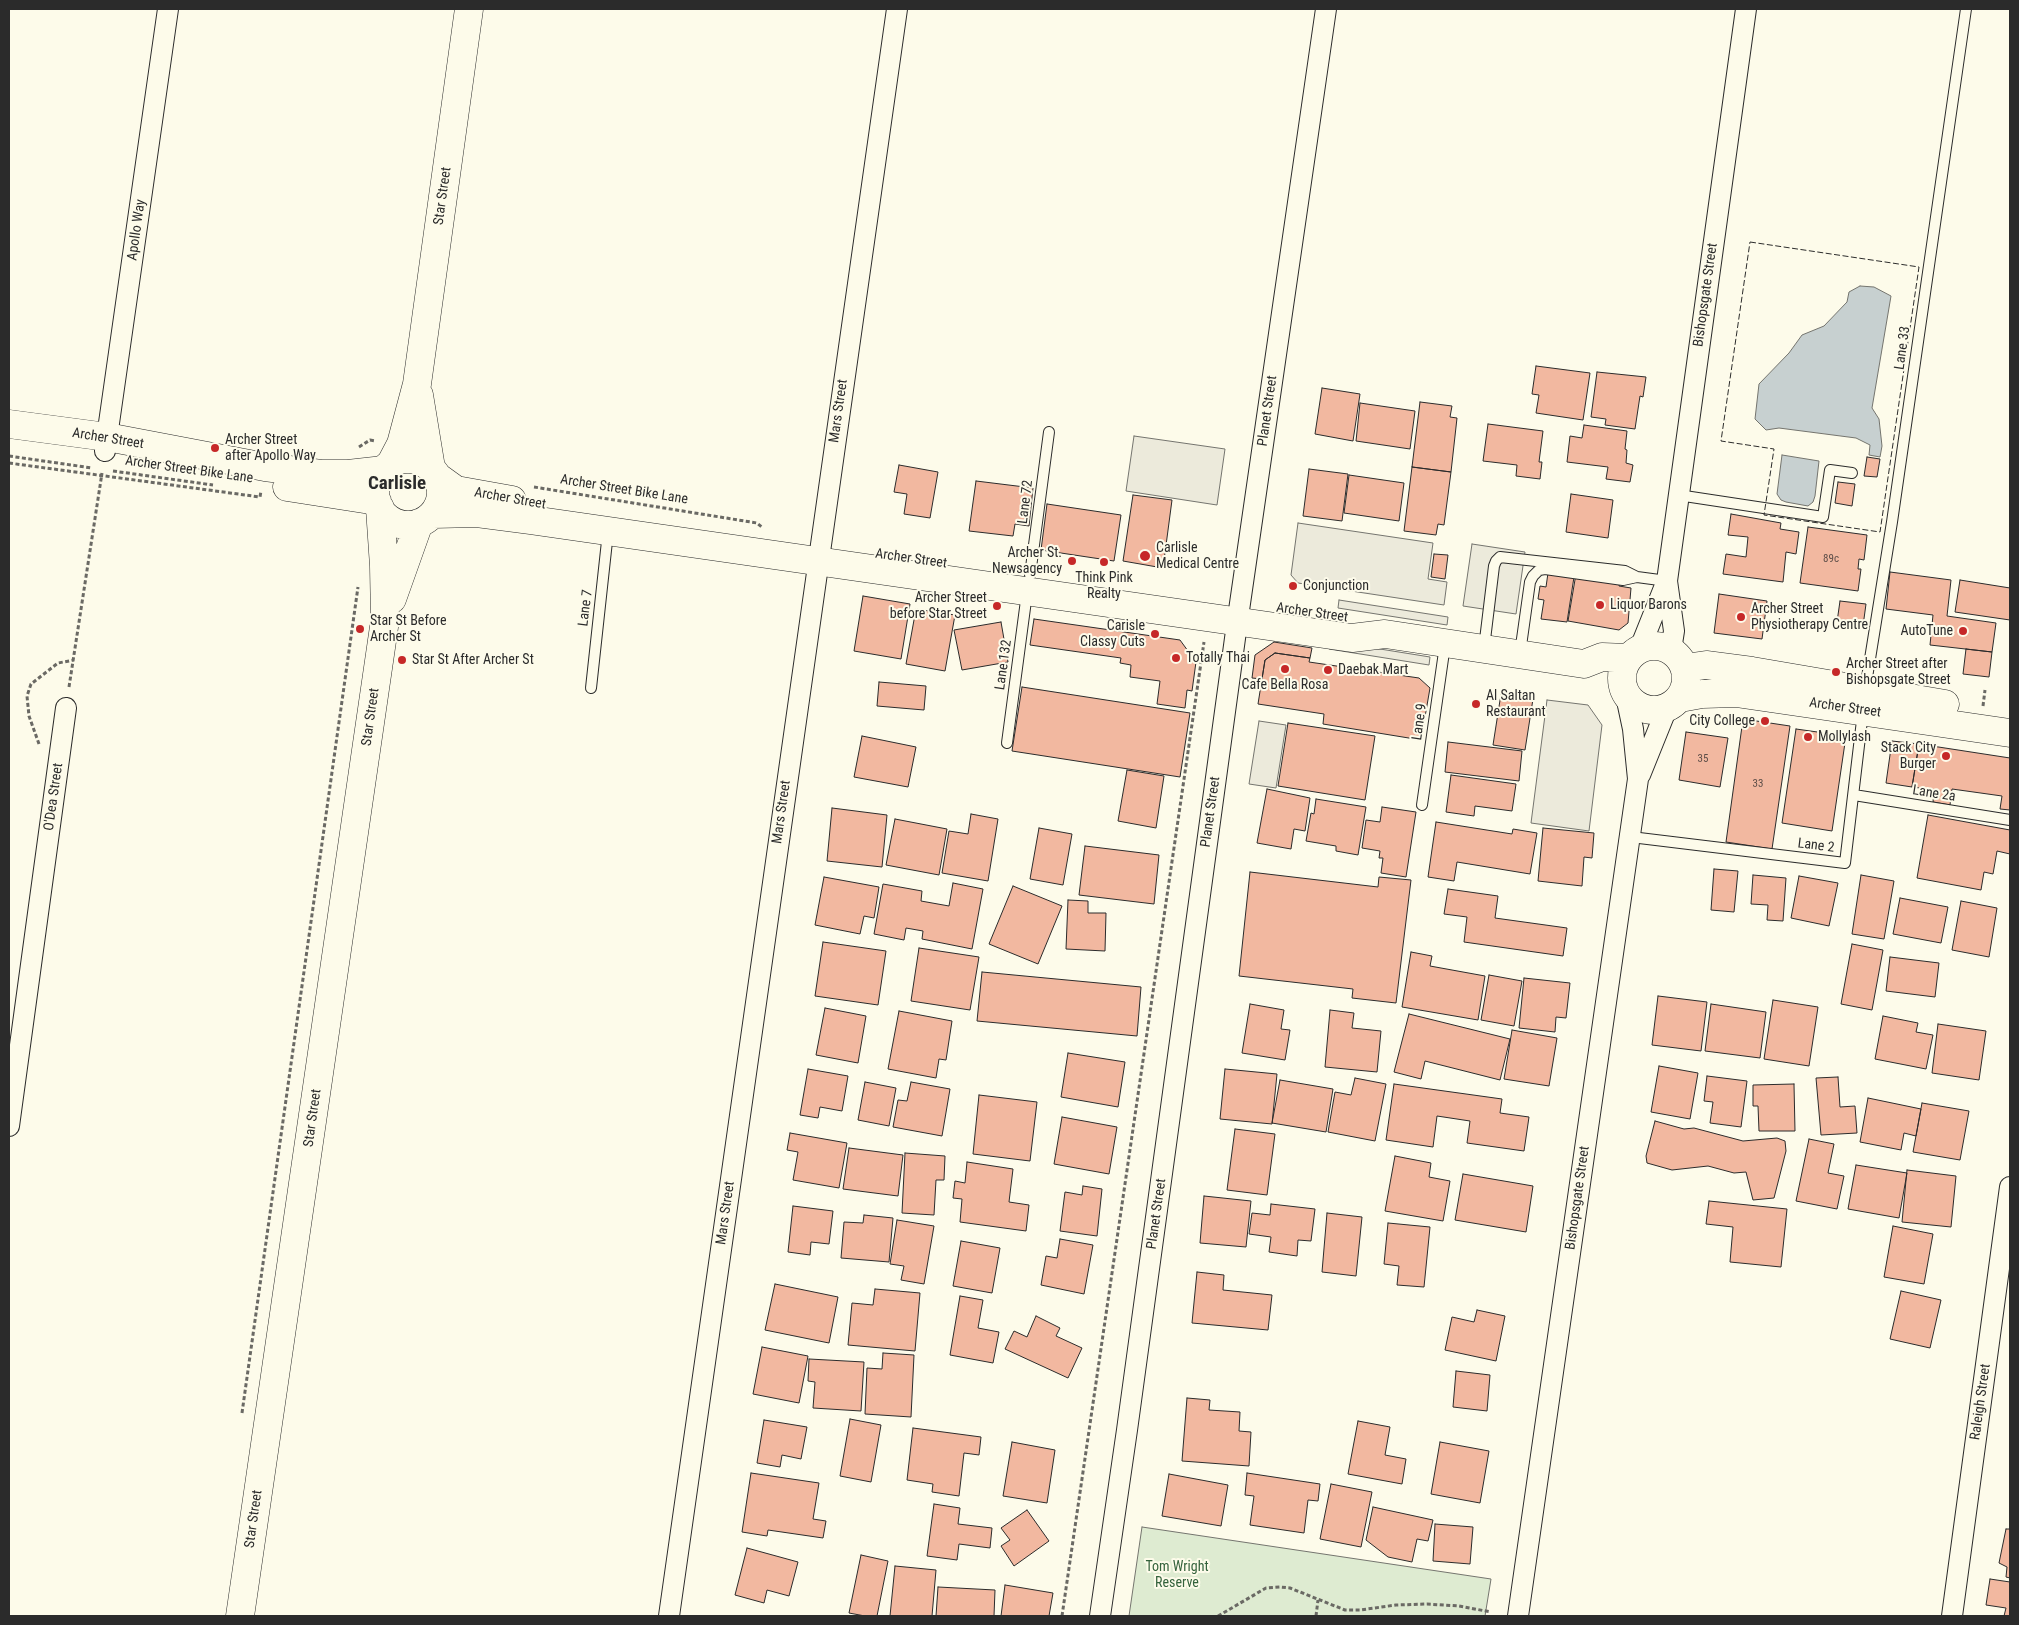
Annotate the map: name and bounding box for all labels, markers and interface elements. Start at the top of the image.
street label: Star Street [431,166,455,226]
street label: Apollo Way [124,198,150,262]
street label: Bishopsgate Street [1690,242,1722,348]
street label: Lane 33 [1892,325,1914,371]
street label: Planet Street [1255,375,1281,447]
street label: Mars Street [826,378,852,444]
street label: Archer Street [71,425,145,453]
place label: Archer Street after Apollo Way [225,432,316,464]
marker: Archer Street after Apollo Way [209,442,221,454]
street label: Archer Street Bike Lane [124,453,254,487]
street label: Archer Street Bike Lane [559,472,689,508]
district label: Carlisle [368,473,426,495]
street label: Lane 72 [1015,479,1037,525]
street label: Archer Street [473,484,547,514]
place label: Carlisle Medical Centre [1156,540,1239,572]
place label: Archer St. Newsagency [992,545,1062,578]
street label: Archer Street [874,546,948,572]
marker: Carlisle Medical Centre [1138,549,1152,563]
house number: 89c [1823,552,1839,566]
marker: Archer St. Newsagency [1066,555,1078,567]
marker: Think Pink Realty [1098,556,1110,568]
place label: Think Pink Realty [1075,570,1133,602]
place label: Conjunction [1303,578,1369,594]
marker: Conjunction [1287,580,1299,592]
street label: Lane 7 [575,589,597,627]
place label: Archer Street before Star Street [890,590,987,622]
place label: Liquor Barons [1610,597,1687,613]
marker: Liquor Barons [1594,599,1606,611]
marker: Archer Street before Star Street [991,600,1003,612]
street label: Archer Street [1275,600,1349,626]
place label: Archer Street Physiotherapy Centre [1751,601,1868,634]
marker: Archer Street Physiotherapy Centre [1735,611,1747,623]
place label: Star St Before Archer St [370,613,447,646]
place label: Carisle Classy Cuts [1080,618,1145,650]
marker: Star St Before Archer St [354,623,366,635]
place label: AutoTune [1900,623,1953,639]
marker: AutoTune [1957,625,1969,637]
marker: Carisle Classy Cuts [1149,628,1161,640]
street label: Lane 132 [992,639,1016,691]
place label: Totally Thai [1186,650,1250,666]
place label: Star St After Archer St [412,652,534,668]
marker: Totally Thai [1170,652,1182,664]
marker: Star St After Archer St [396,654,408,666]
place label: Archer Street after Bishopsgate Street [1846,656,1951,689]
place label: Daebak Mart [1338,662,1408,678]
marker: Cafe Bella Rosa [1279,663,1291,675]
marker: Daebak Mart [1322,664,1334,676]
marker: Archer Street after Bishopsgate Street [1830,666,1842,678]
place label: Cafe Bella Rosa [1242,677,1328,693]
street label: Star Street [359,687,383,747]
place label: Al Saltan Restaurant [1486,688,1546,720]
street label: Archer Street [1808,695,1882,721]
marker: Al Saltan Restaurant [1470,698,1482,710]
street label: Lane 9 [1409,703,1431,741]
place label: City College [1689,713,1755,729]
marker: City College [1759,715,1771,727]
place label: Mollylash [1818,729,1871,745]
marker: Mollylash [1802,731,1814,743]
place label: Stack City Burger [1881,740,1936,772]
marker: Stack City Burger [1940,750,1952,762]
house number: 35 [1698,752,1708,766]
street label: O'Dea Street [41,762,67,832]
street label: Planet Street [1198,776,1224,848]
house number: 33 [1753,777,1763,791]
street label: Mars Street [769,779,795,845]
street label: Lane 2a [1911,782,1957,806]
street label: Lane 2 [1797,835,1835,857]
street label: Star Street [301,1088,325,1148]
street label: Bishopsgate Street [1562,1145,1594,1251]
street label: Planet Street [1144,1178,1170,1250]
street label: Mars Street [713,1180,739,1246]
street label: Raleigh Street [1967,1363,1995,1441]
street label: Star Street [242,1489,266,1549]
park label: Tom Wright Reserve [1145,1559,1209,1591]

